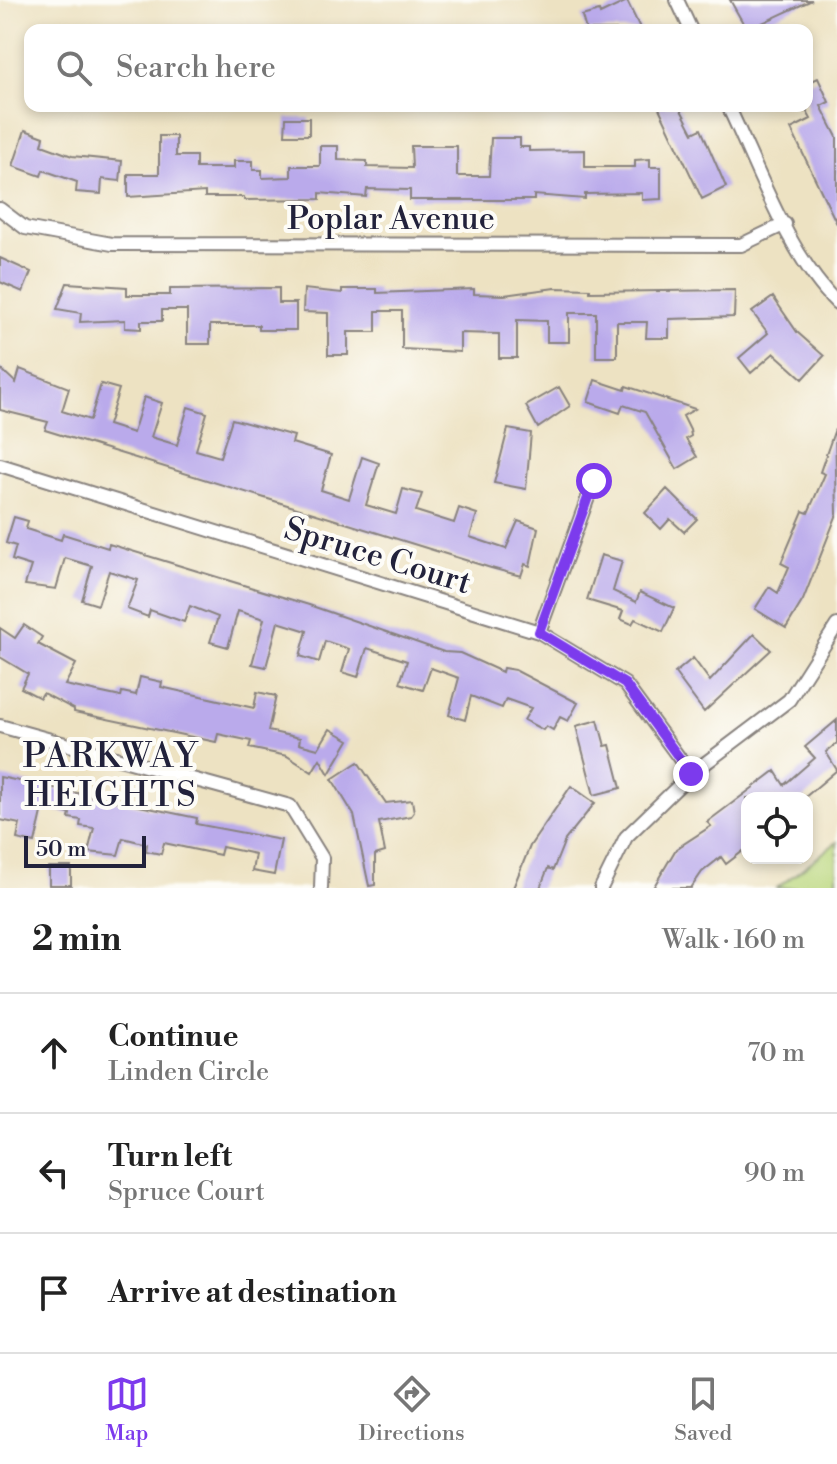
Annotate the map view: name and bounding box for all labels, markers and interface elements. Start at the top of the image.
search box [24,24,813,112]
icon: search [52,46,96,90]
text: Search here [116,49,276,87]
street label: Poplar Avenue [287,199,495,239]
route start [576,463,612,499]
street label: Spruce Court [280,509,476,603]
district label: PARKWAY HEIGHTS [23,736,199,817]
route end [673,756,709,792]
map controls [741,792,813,864]
button: locate [741,792,813,864]
scale bar [24,832,146,868]
text: 50 m [36,836,87,863]
text: 2 min [32,919,121,961]
text: Walk · 160 m [662,924,805,956]
text: Continue [108,1018,239,1056]
icon: ahead [32,1031,76,1075]
text: 70 m [747,1037,805,1069]
text: Linden Circle [108,1056,269,1088]
text: Turn left [108,1138,232,1176]
icon: left [32,1151,76,1195]
text: 90 m [744,1157,805,1189]
text: Spruce Court [108,1176,265,1208]
icon: arrive [32,1271,76,1315]
text: Arrive at destination [108,1274,397,1312]
tab: Map [105,1372,149,1447]
tab: Directions [359,1372,465,1447]
tab: Saved [674,1372,732,1447]

